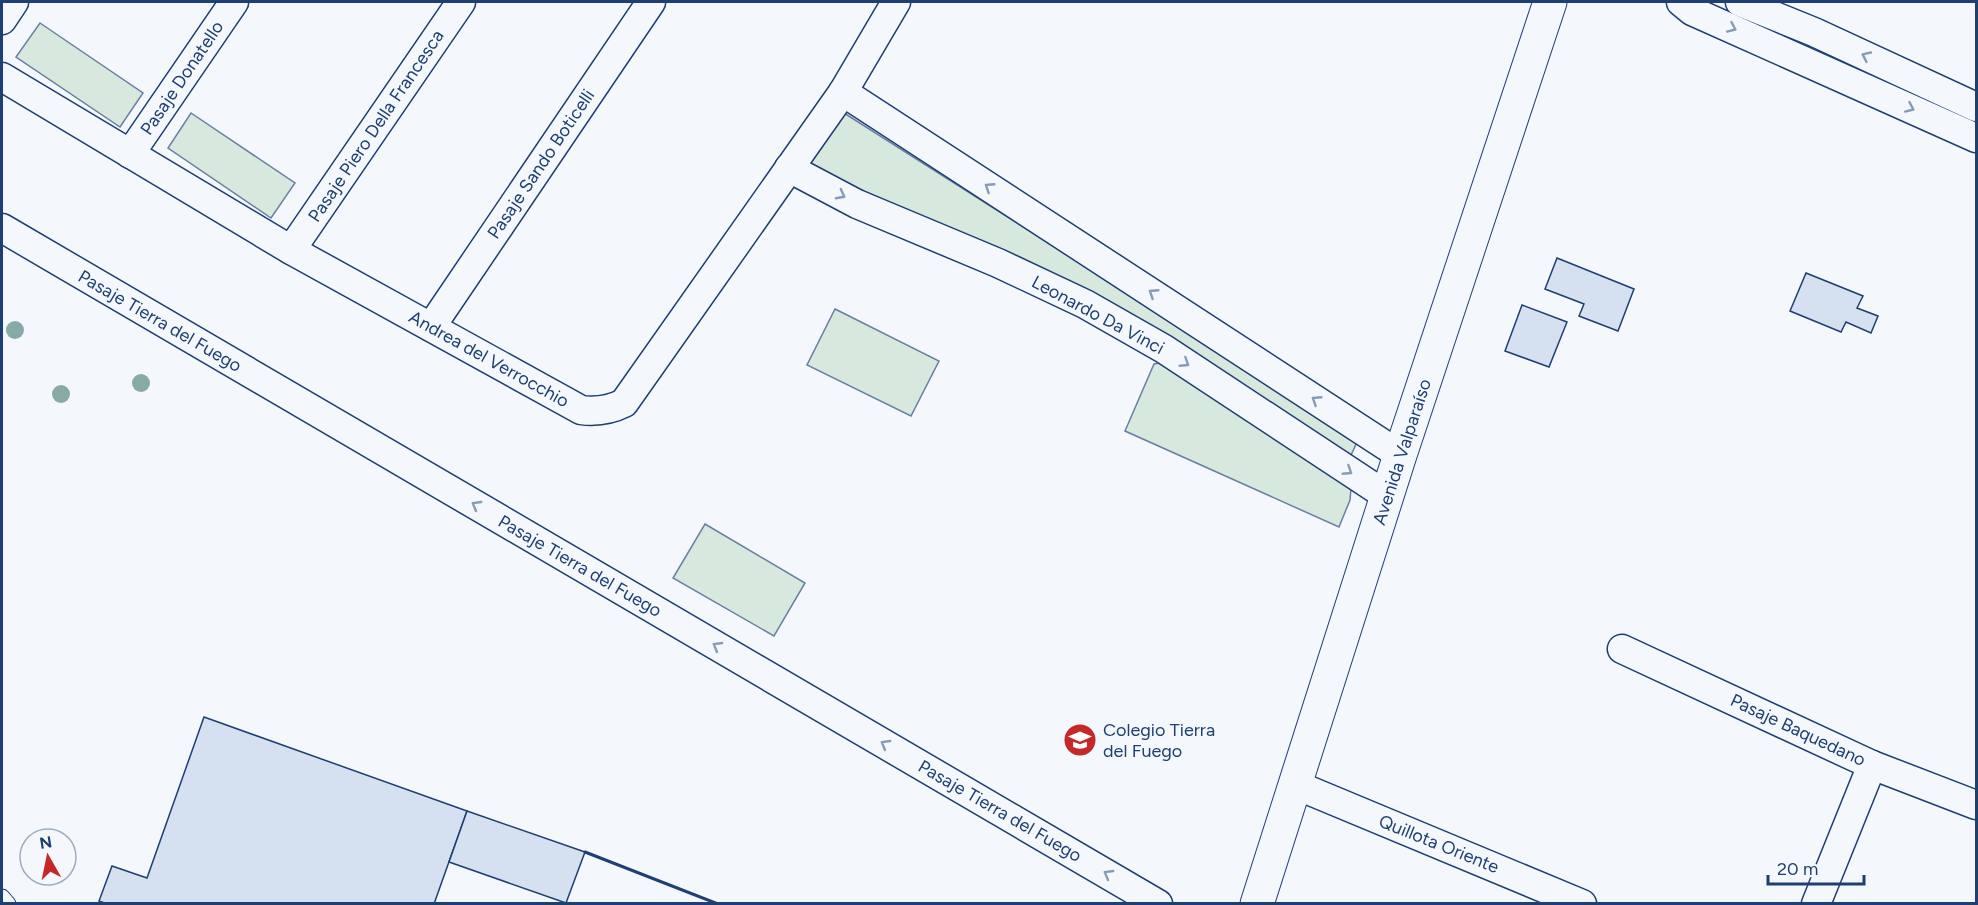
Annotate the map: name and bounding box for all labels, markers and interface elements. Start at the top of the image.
street label: Pasaje Donatello [136,17,228,139]
one-way arrow [1726,21,1737,33]
street label: Pasaje Piero Della Francesca [303,26,449,226]
one-way arrow [1862,51,1873,63]
street label: Pasaje Sando Boticelli [483,85,599,243]
one-way arrow [1904,100,1915,112]
one-way arrow [985,183,996,194]
one-way arrow [835,188,845,199]
street label: Pasaje Tierra del Fuego [74,265,246,377]
street label: Leonardo Da Vinci [1028,271,1168,359]
one-way arrow [1149,289,1159,301]
street label: Andrea del Verrocchio [405,306,573,412]
one-way arrow [1179,356,1190,367]
street label: Avenida Valparaíso [1368,376,1436,528]
one-way arrow [1312,395,1322,407]
one-way arrow [1342,463,1352,475]
one-way arrow [472,501,482,512]
street label: Pasaje Tierra del Fuego [494,510,666,622]
one-way arrow [713,641,723,653]
street label: Pasaje Baquedano [1727,689,1869,771]
place label: Colegio Tierra del Fuego [1103,719,1215,762]
school or university icon: Colegio Tierra del Fuego [1062,722,1098,758]
one-way arrow [881,740,891,751]
street label: Pasaje Tierra del Fuego [914,755,1086,867]
street label: Quillota Oriente [1376,810,1502,878]
north arrow [18,827,78,887]
text: N [38,832,53,853]
scale bar [1768,848,1864,886]
text: 20 m [1777,858,1818,880]
one-way arrow [1104,870,1114,881]

